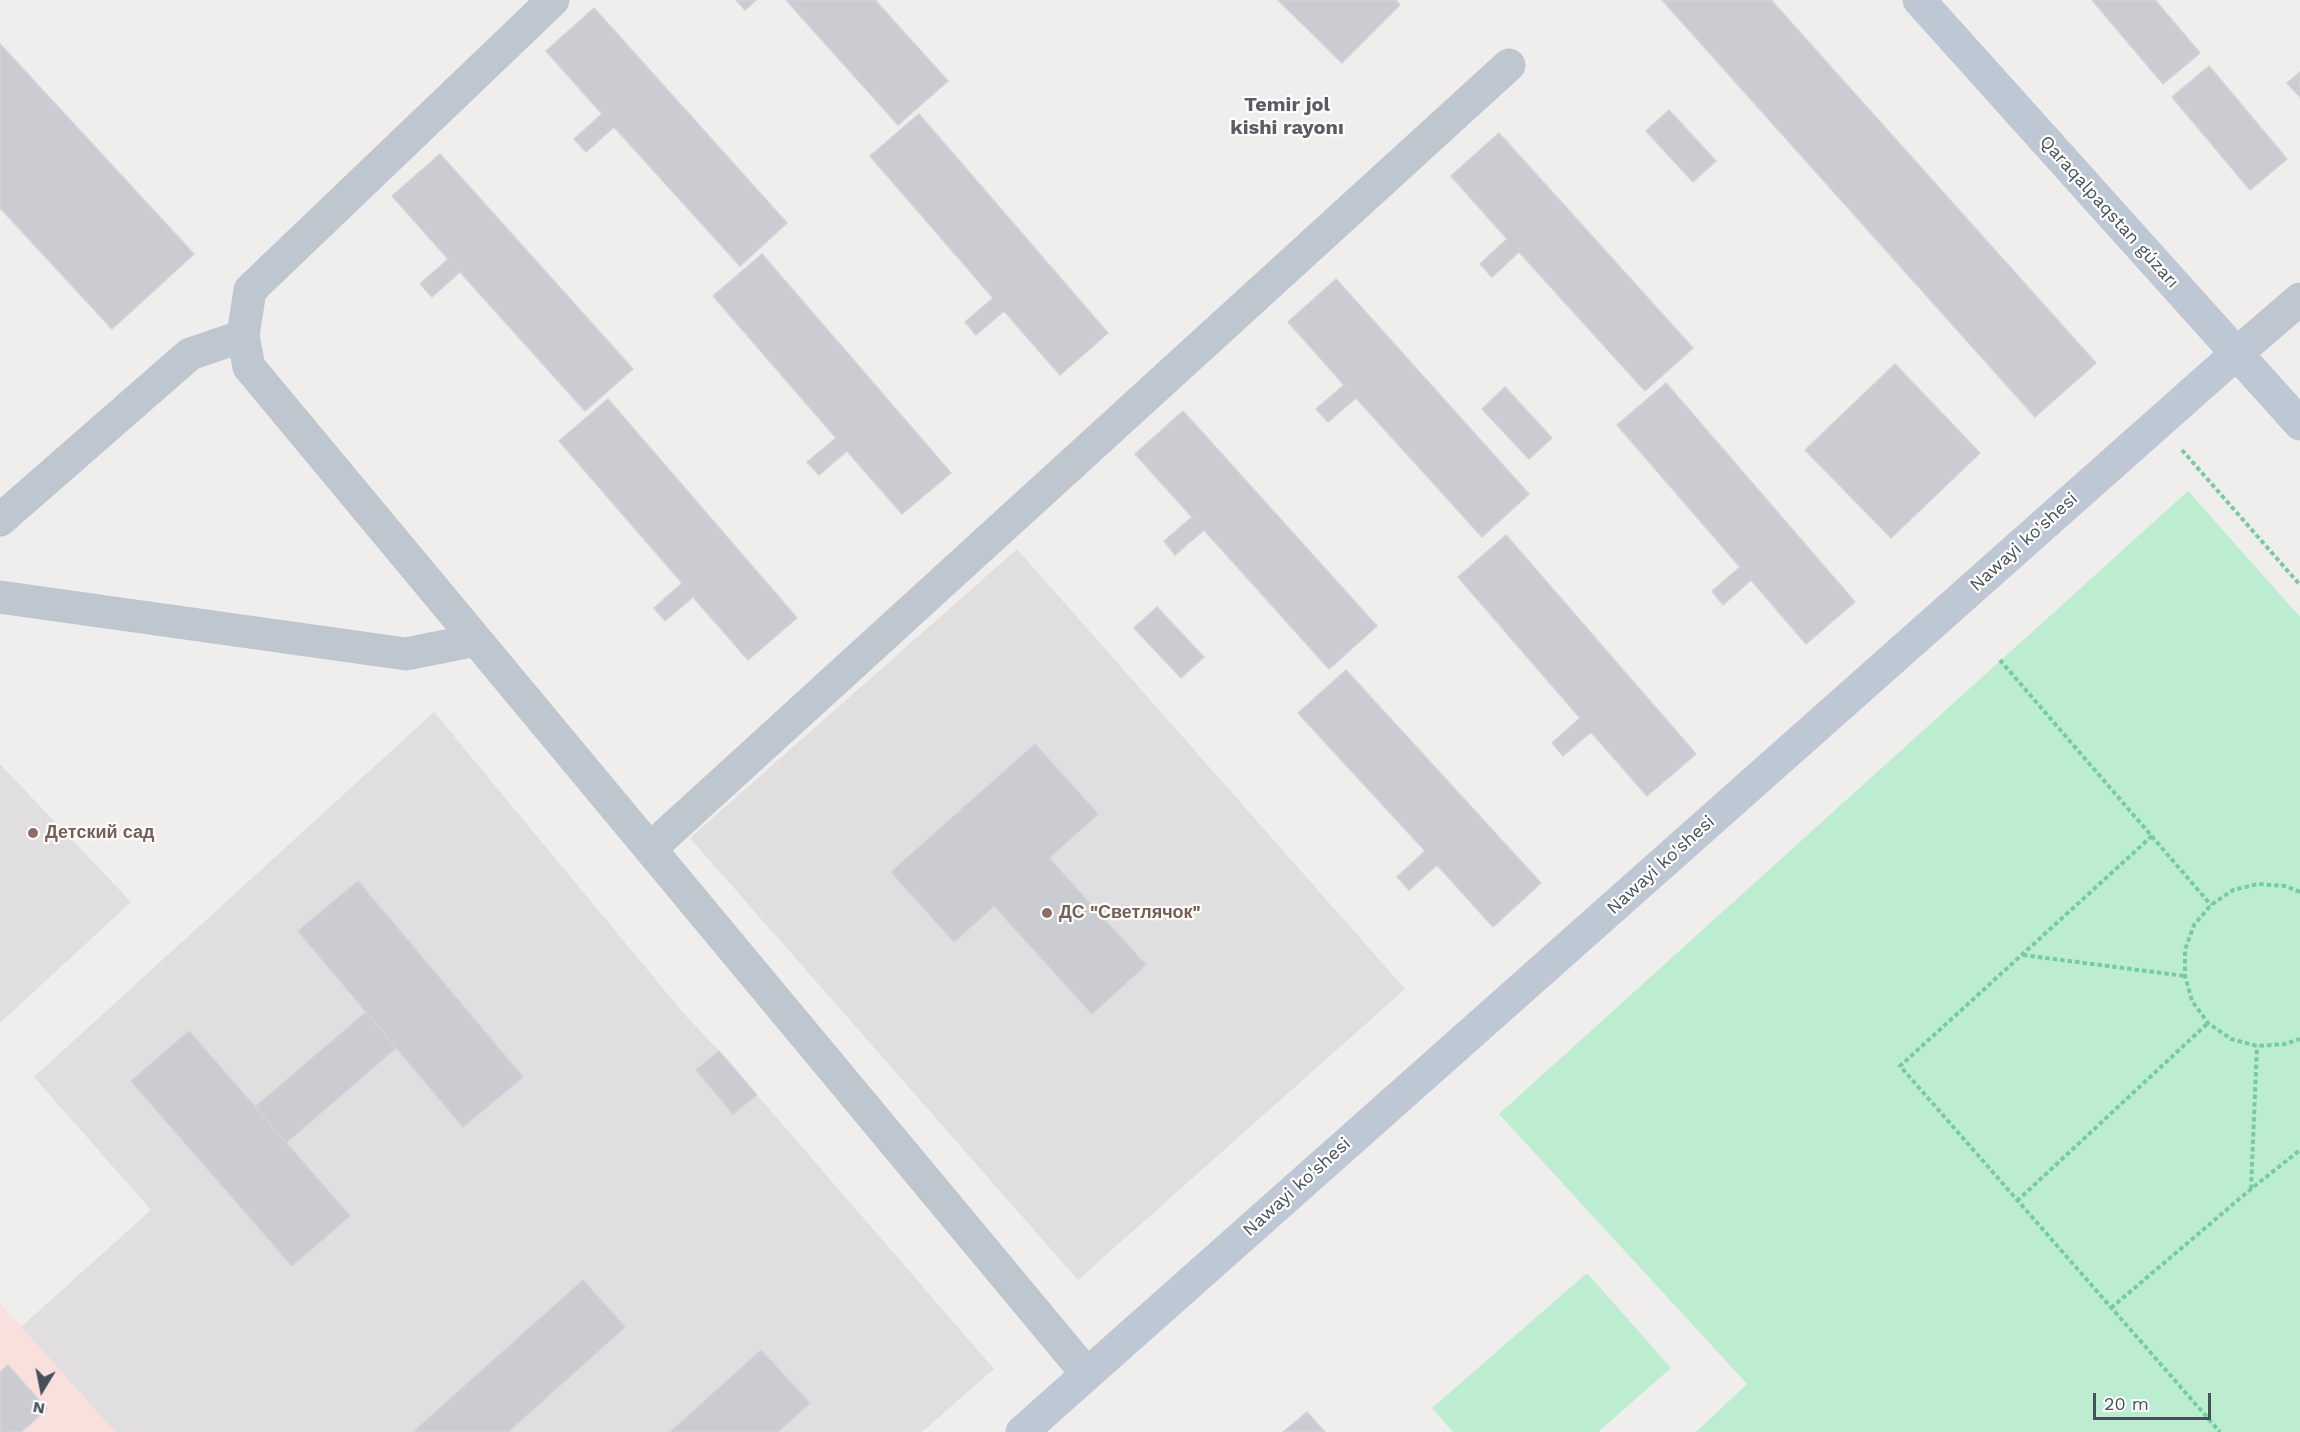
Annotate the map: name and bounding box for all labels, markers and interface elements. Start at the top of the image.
district label: Temir jol kishi rayonı [1230,93,1344,140]
street label: Qaraqalpaqstan gúzarı [2035,131,2183,293]
street label: Nawayi ko'shesi [1966,488,2082,596]
street label: Nawayi ko'shesi [1603,811,1719,919]
place label: Детский сад [45,822,154,844]
marker: Детский сад [26,826,40,840]
place label: ДС "Светлячок" [1059,902,1201,924]
marker: ДС "Светлячок" [1040,906,1054,920]
street label: Nawayi ko'shesi [1239,1133,1355,1241]
north arrow [12,1360,72,1420]
scale bar [2096,1381,2214,1419]
text: 20 m [2104,1393,2149,1414]
text: N [31,1398,46,1419]

